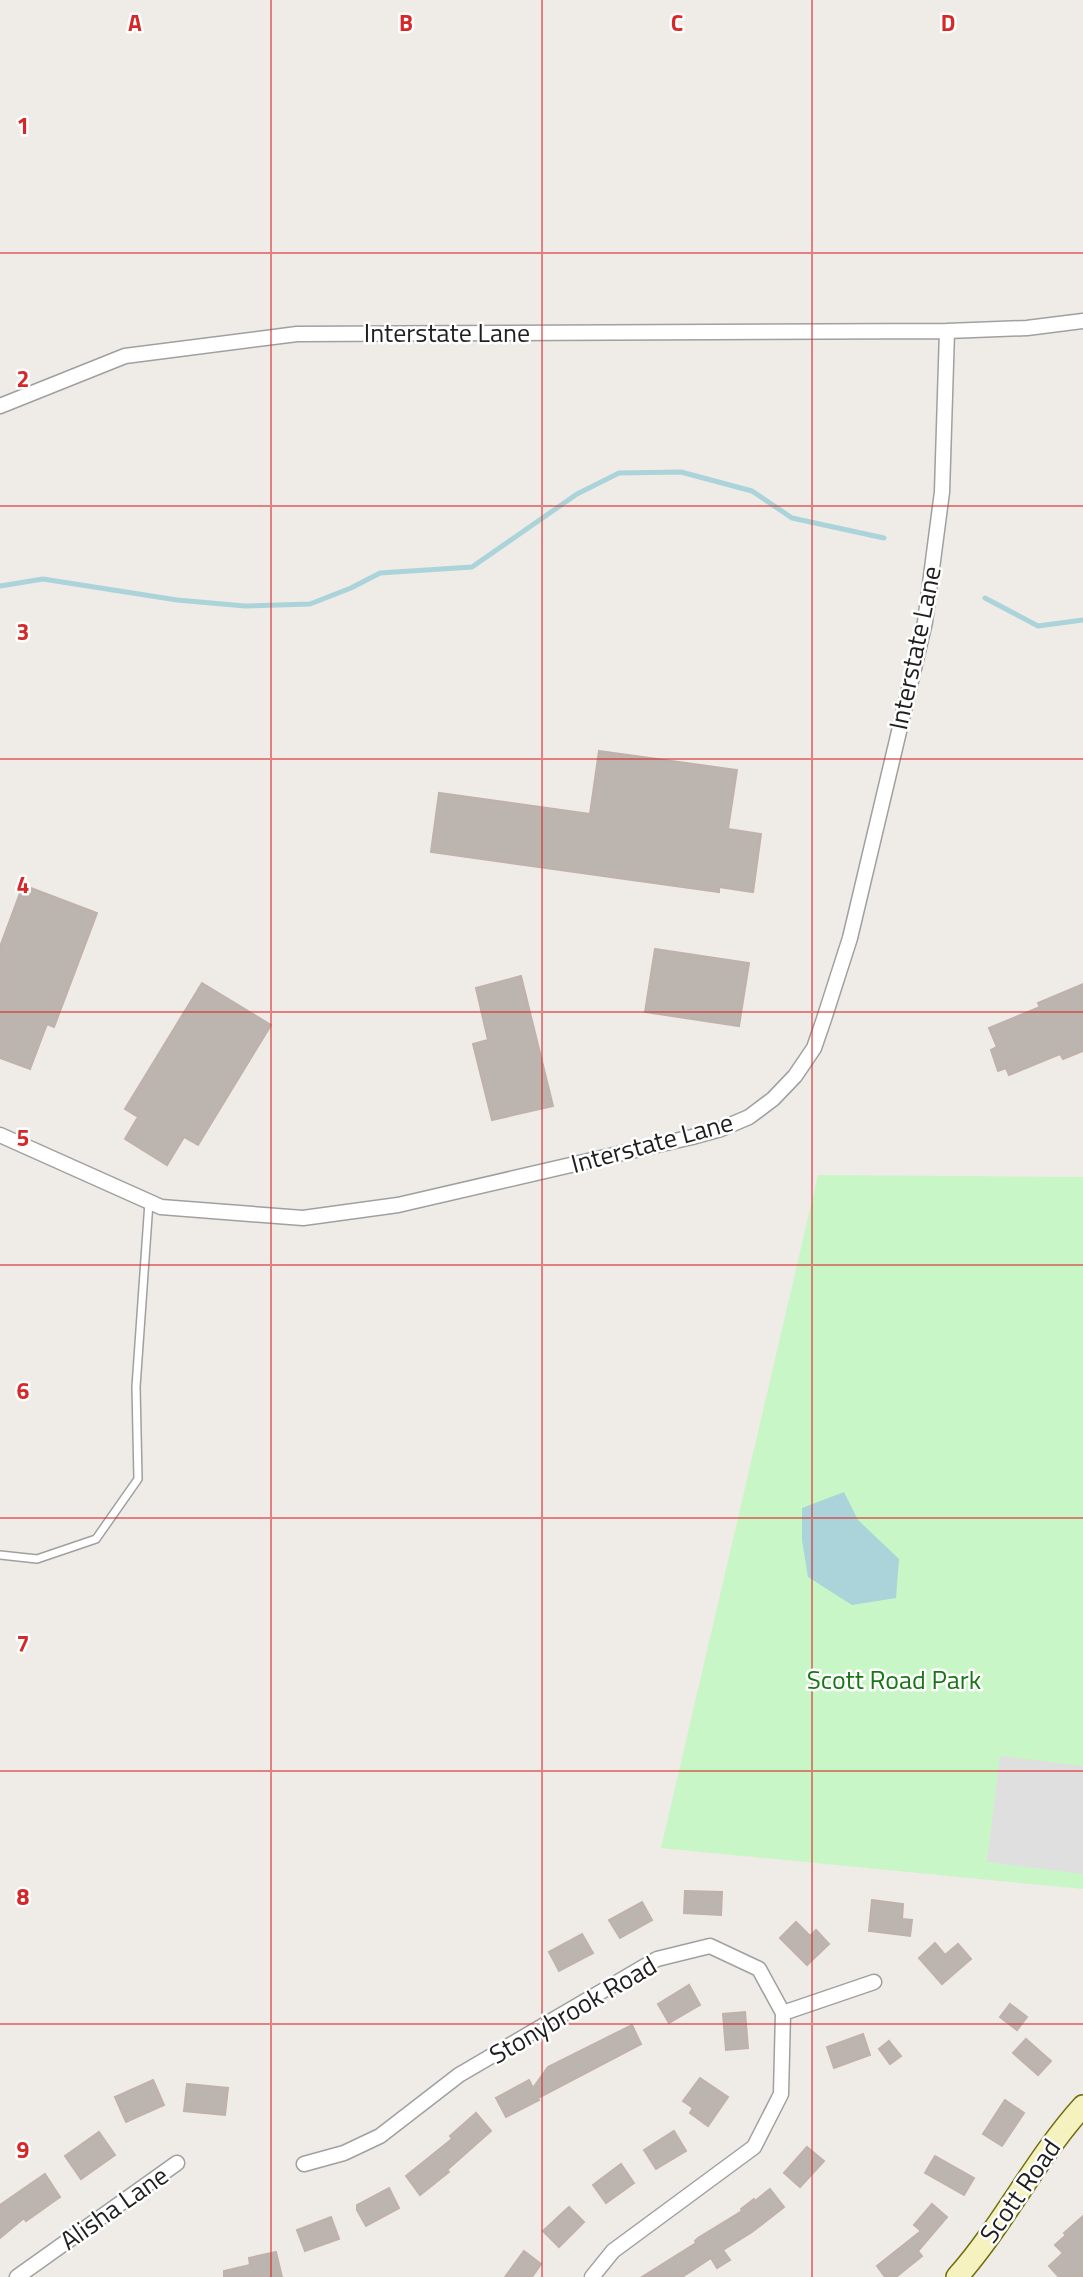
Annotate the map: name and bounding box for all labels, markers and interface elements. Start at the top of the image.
text: A [128,5,142,40]
text: B [399,5,413,40]
text: C [671,5,683,40]
text: D [941,5,955,40]
text: 1 [17,108,29,143]
street label: Interstate Lane [364,313,530,352]
text: 2 [17,361,29,396]
street label: Interstate Lane [878,562,951,733]
text: 3 [17,614,29,649]
text: 4 [17,867,29,902]
street label: Interstate Lane [566,1102,737,1183]
text: 5 [17,1120,29,1155]
text: 6 [17,1373,30,1408]
text: 7 [17,1626,29,1661]
park label: Scott Road Park [807,1660,981,1699]
text: 8 [17,1879,30,1914]
street label: Stonybrook Road [482,1946,664,2073]
street label: Scott Road [969,2131,1070,2251]
text: 9 [17,2132,30,2167]
street label: Alisha Lane [52,2156,176,2259]

